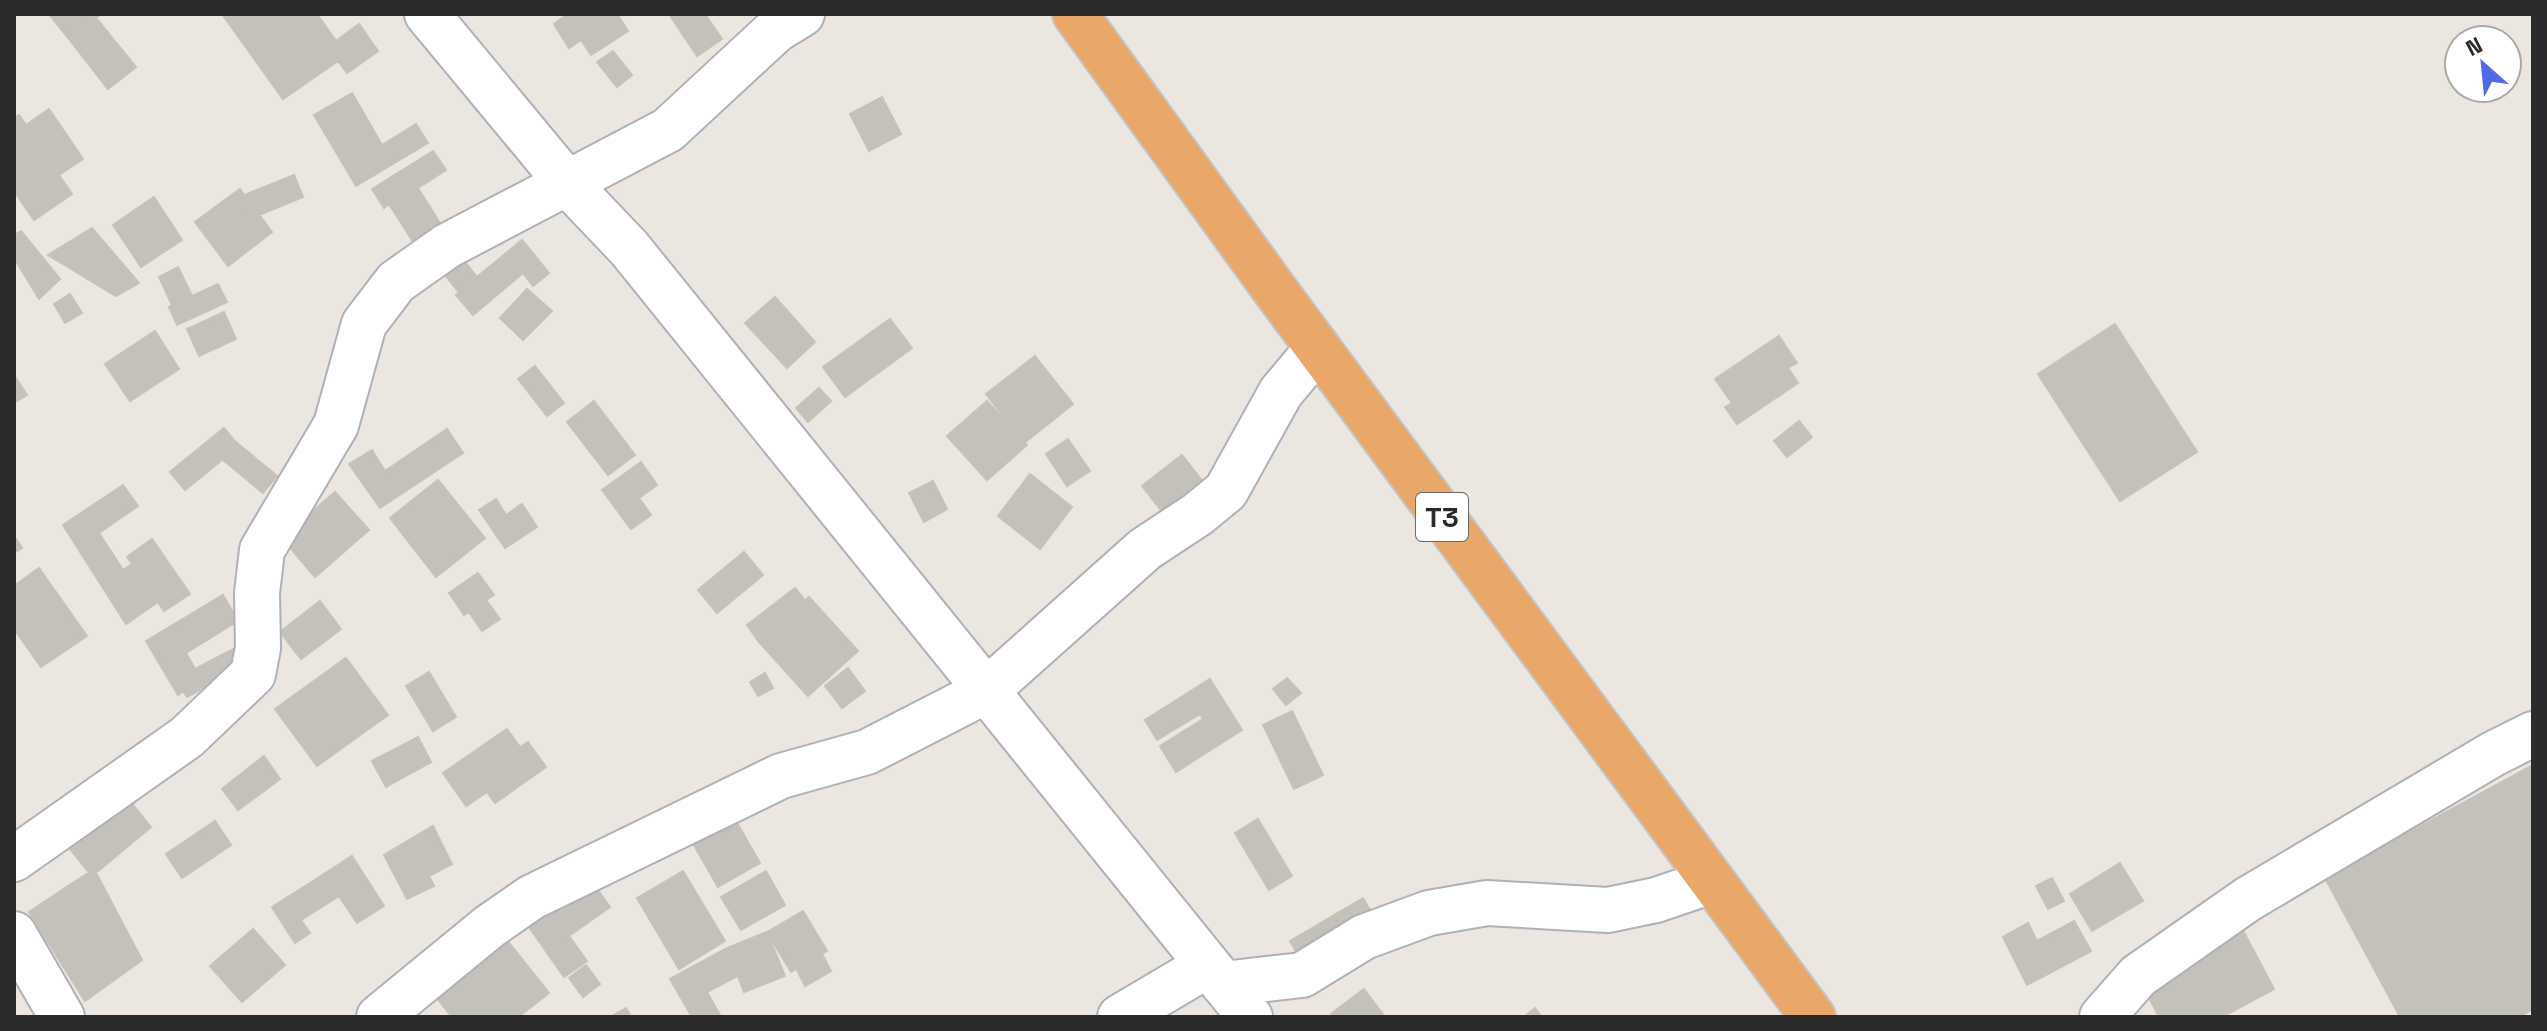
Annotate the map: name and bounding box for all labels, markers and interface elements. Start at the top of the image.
north arrow [2443,24,2523,104]
text: N [2461,30,2487,62]
road number: T3 [1416,493,1468,541]

